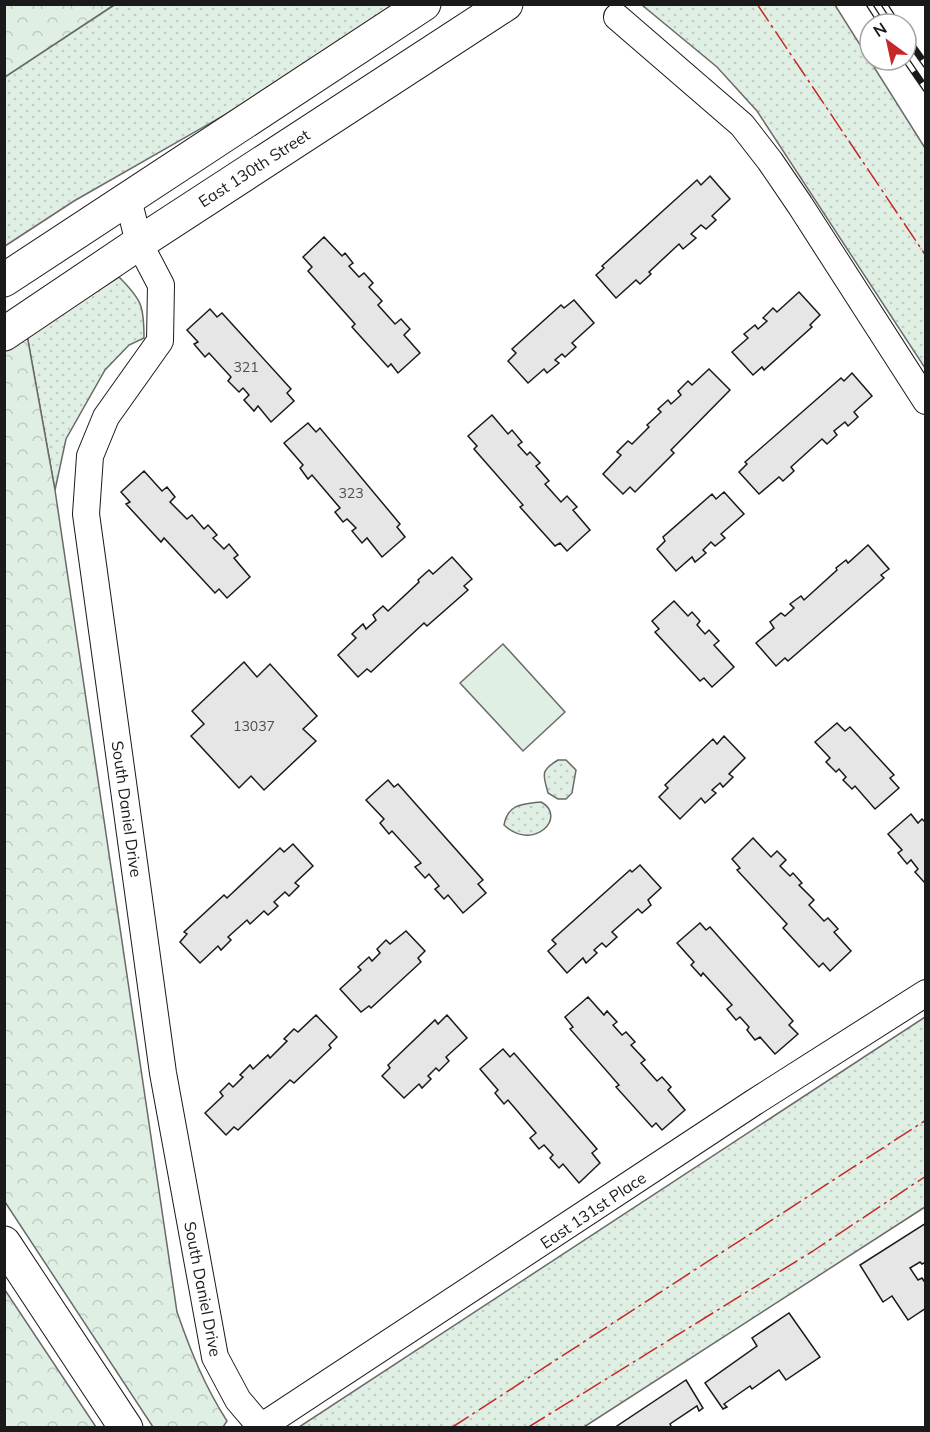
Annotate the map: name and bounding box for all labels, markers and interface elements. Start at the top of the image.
north arrow [858,12,918,72]
text: N [869,18,890,41]
street label: East 130th Street [195,124,314,211]
house number: 321 [233,358,259,376]
house number: 323 [338,484,364,502]
house number: 13037 [233,717,275,735]
street label: South Daniel Drive [108,739,146,879]
street label: East 131st Place [536,1167,650,1253]
street label: South Daniel Drive [180,1220,226,1358]

